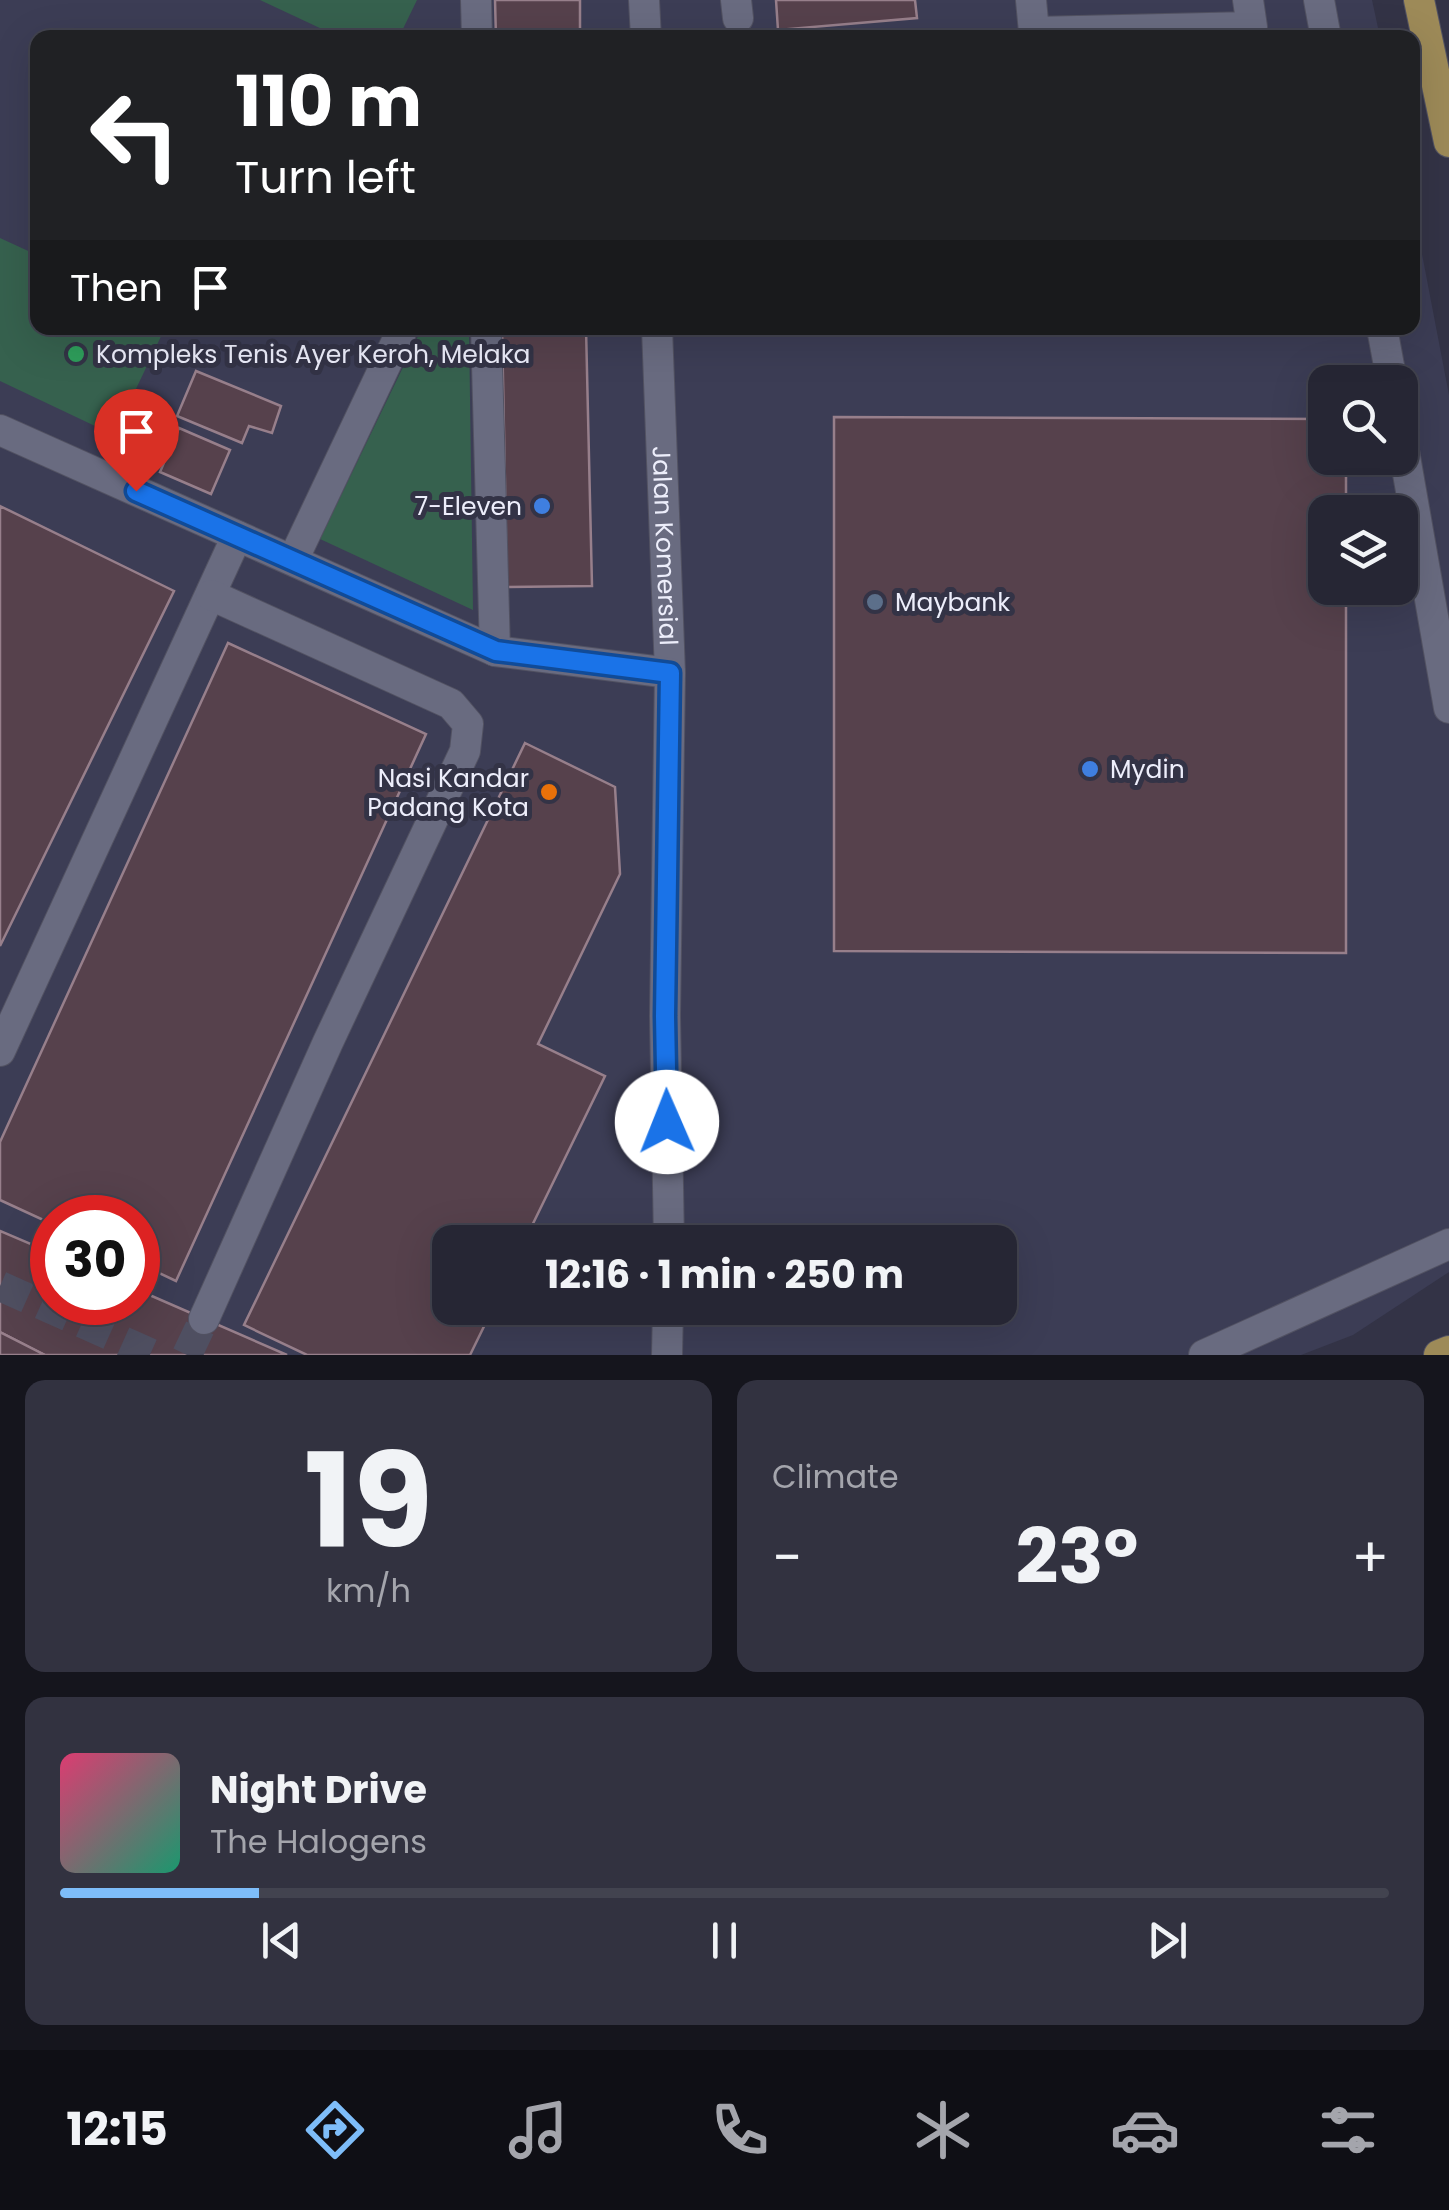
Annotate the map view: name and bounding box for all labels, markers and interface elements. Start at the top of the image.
text: 110 m [235,52,422,151]
icon: left [70,70,200,200]
text: Turn left [235,146,416,209]
icon: arrive [183,260,238,315]
text: Then [70,261,163,314]
place label: Kompleks Tenis Ayer Keroh, Melaka [96,337,530,372]
marker: Kompleks Tenis Ayer Keroh, Melaka [65,343,87,365]
map controls [1308,365,1418,605]
button: search [1308,365,1418,475]
pin [94,389,179,492]
icon: arrive [109,404,164,459]
street label: Jalan Komersial [643,445,686,646]
place label: 7-Eleven [415,489,522,524]
marker: 7-Eleven [531,495,553,517]
button: layers [1308,495,1418,605]
place label: Maybank [895,585,1010,620]
marker: Maybank [864,591,886,613]
place label: Mydin [1110,752,1185,787]
marker: Mydin [1079,758,1101,780]
place label: Nasi Kandar Padang Kota [367,761,529,825]
marker: Nasi Kandar Padang Kota [538,781,560,803]
position arrow [615,1070,719,1174]
speed limit sign: 30 [30,1195,160,1325]
text: 12:16 · 1 min · 250 m [545,1248,904,1301]
text: 19 [304,1410,433,1593]
text: Climate [772,1454,899,1499]
text: 23° [1015,1504,1138,1609]
text: − [772,1519,802,1596]
text: + [1351,1519,1389,1596]
text: km/h [326,1568,411,1613]
text: Night Drive [210,1763,427,1816]
text: The Halogens [210,1819,427,1864]
icon: previous [254,1913,309,1968]
icon: pause [697,1913,752,1968]
icon: next [1140,1913,1195,1968]
icon: directions [300,2095,370,2165]
icon: music [503,2095,573,2165]
icon: phone [705,2095,775,2165]
icon: climate [908,2095,978,2165]
icon: car [1110,2095,1180,2165]
icon: filters [1313,2095,1383,2165]
text: 12:15 [66,2098,168,2161]

